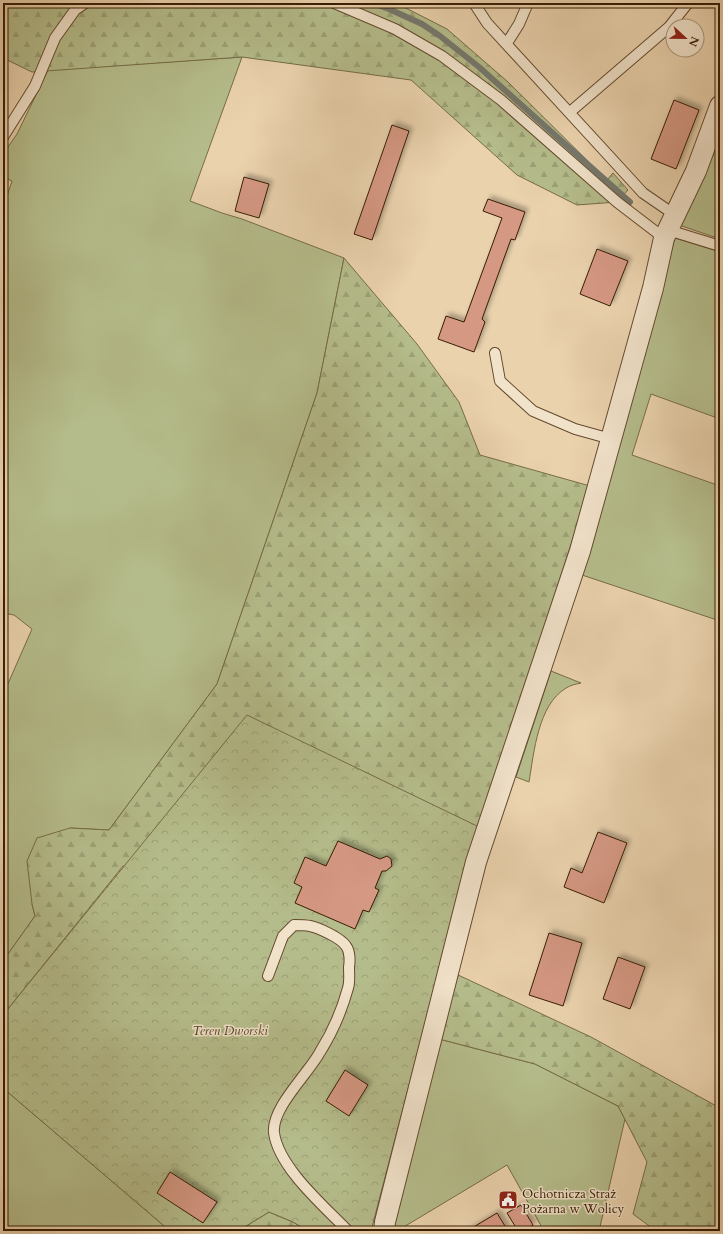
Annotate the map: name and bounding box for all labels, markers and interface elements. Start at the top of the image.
north arrow [665,18,705,58]
text: N [685,34,703,49]
park label: Teren Dworski [192,1022,268,1040]
place label: Ochotnicza Straż Pożarna w Wolicy [522,1185,625,1218]
public building icon: Ochotnicza Straż Pożarna w Wolicy [497,1189,519,1211]

